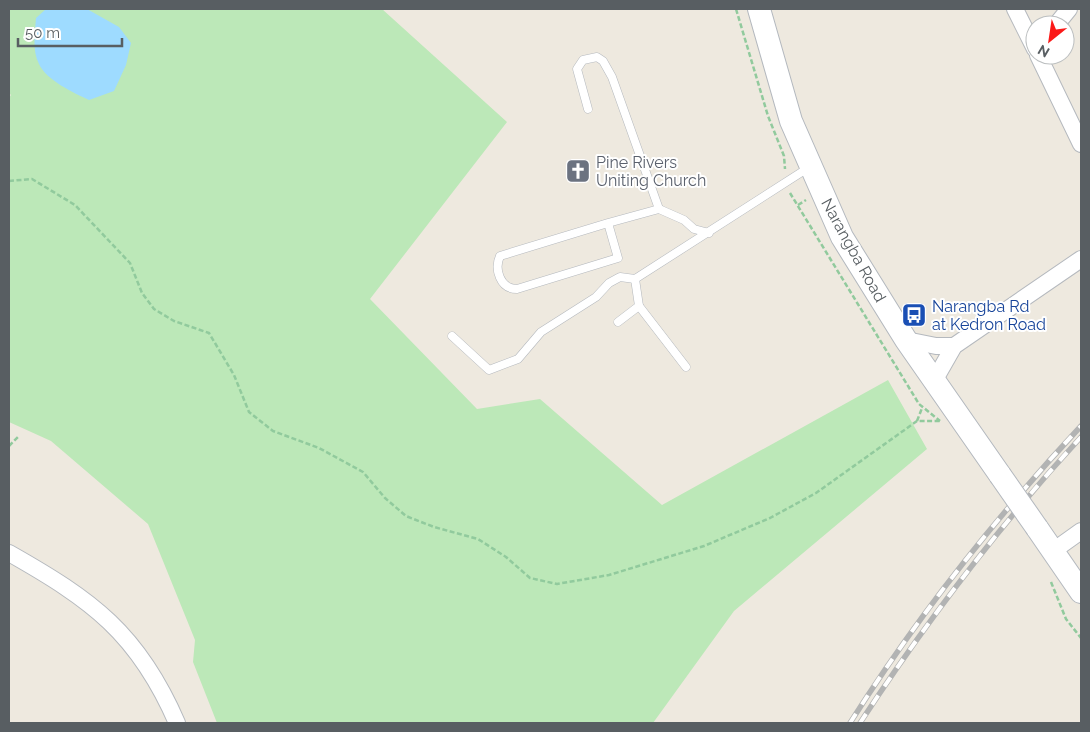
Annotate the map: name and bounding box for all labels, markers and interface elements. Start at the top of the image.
scale bar [18,15,121,47]
north arrow [1025,15,1075,65]
text: 50 m [25,24,60,42]
text: N [1035,42,1052,61]
place label: Pine Rivers Uniting Church [596,153,706,190]
church icon: Pine Rivers Uniting Church [565,158,591,184]
street label: Narangba Road [817,195,890,305]
place label: Narangba Rd at Kedron Road [932,297,1046,334]
bus stop icon: Narangba Rd at Kedron Road [901,302,927,328]

